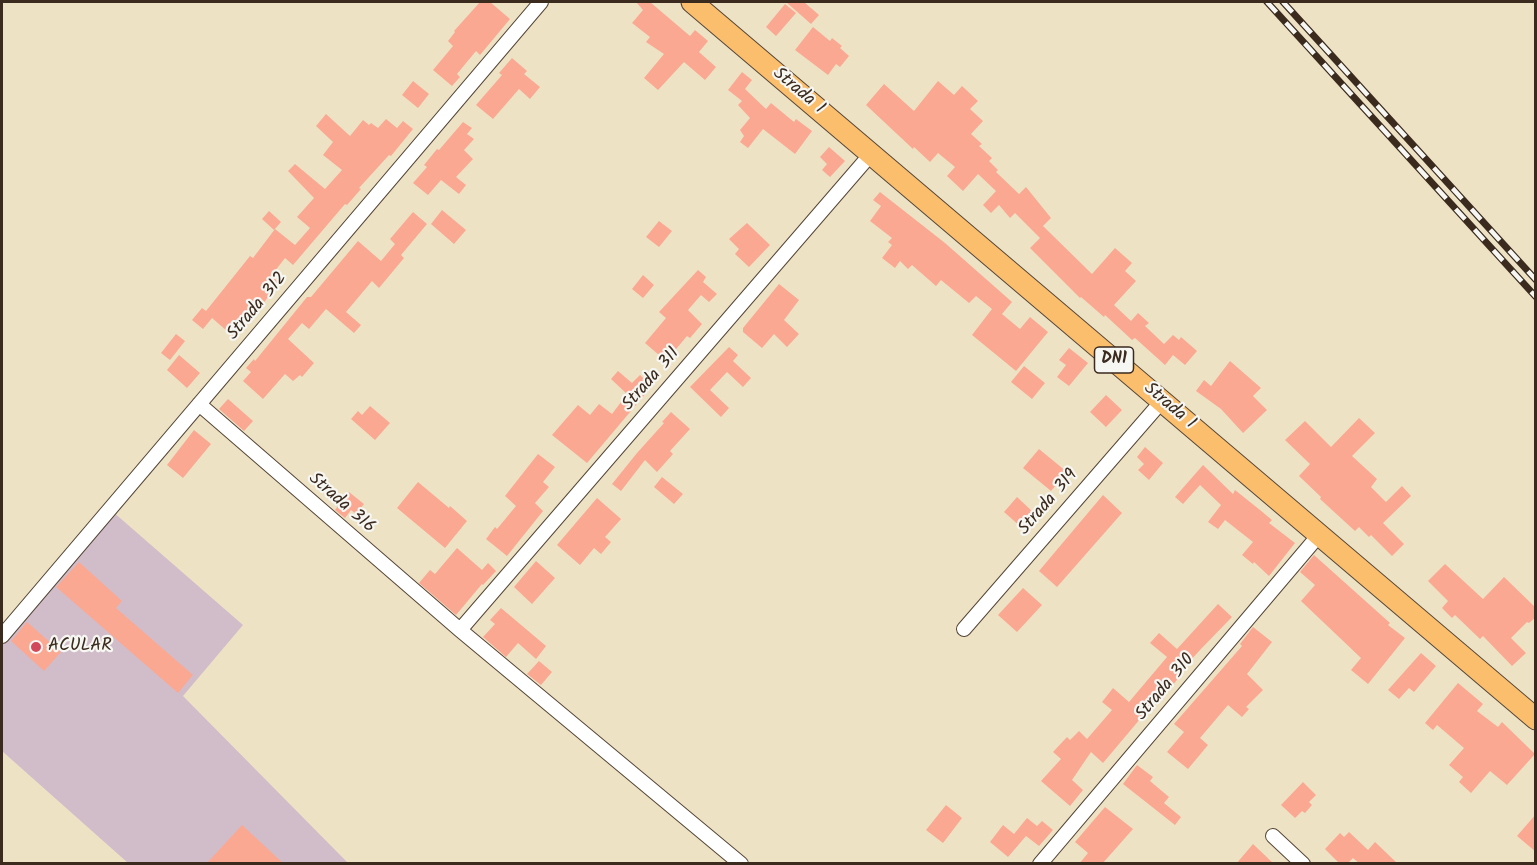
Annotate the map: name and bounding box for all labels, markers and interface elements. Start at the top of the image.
street label: Strada 1 [768,64,828,120]
street label: Strada 312 [223,269,293,345]
street label: Strada 311 [619,344,685,416]
road number: DN1 [1094,347,1134,373]
street label: Strada 1 [1139,379,1199,435]
street label: Strada 319 [1015,466,1083,540]
street label: Strada 316 [303,469,379,539]
place label: ACULAR [48,636,112,658]
marker: ACULAR [29,640,43,654]
street label: Strada 310 [1132,650,1200,726]

